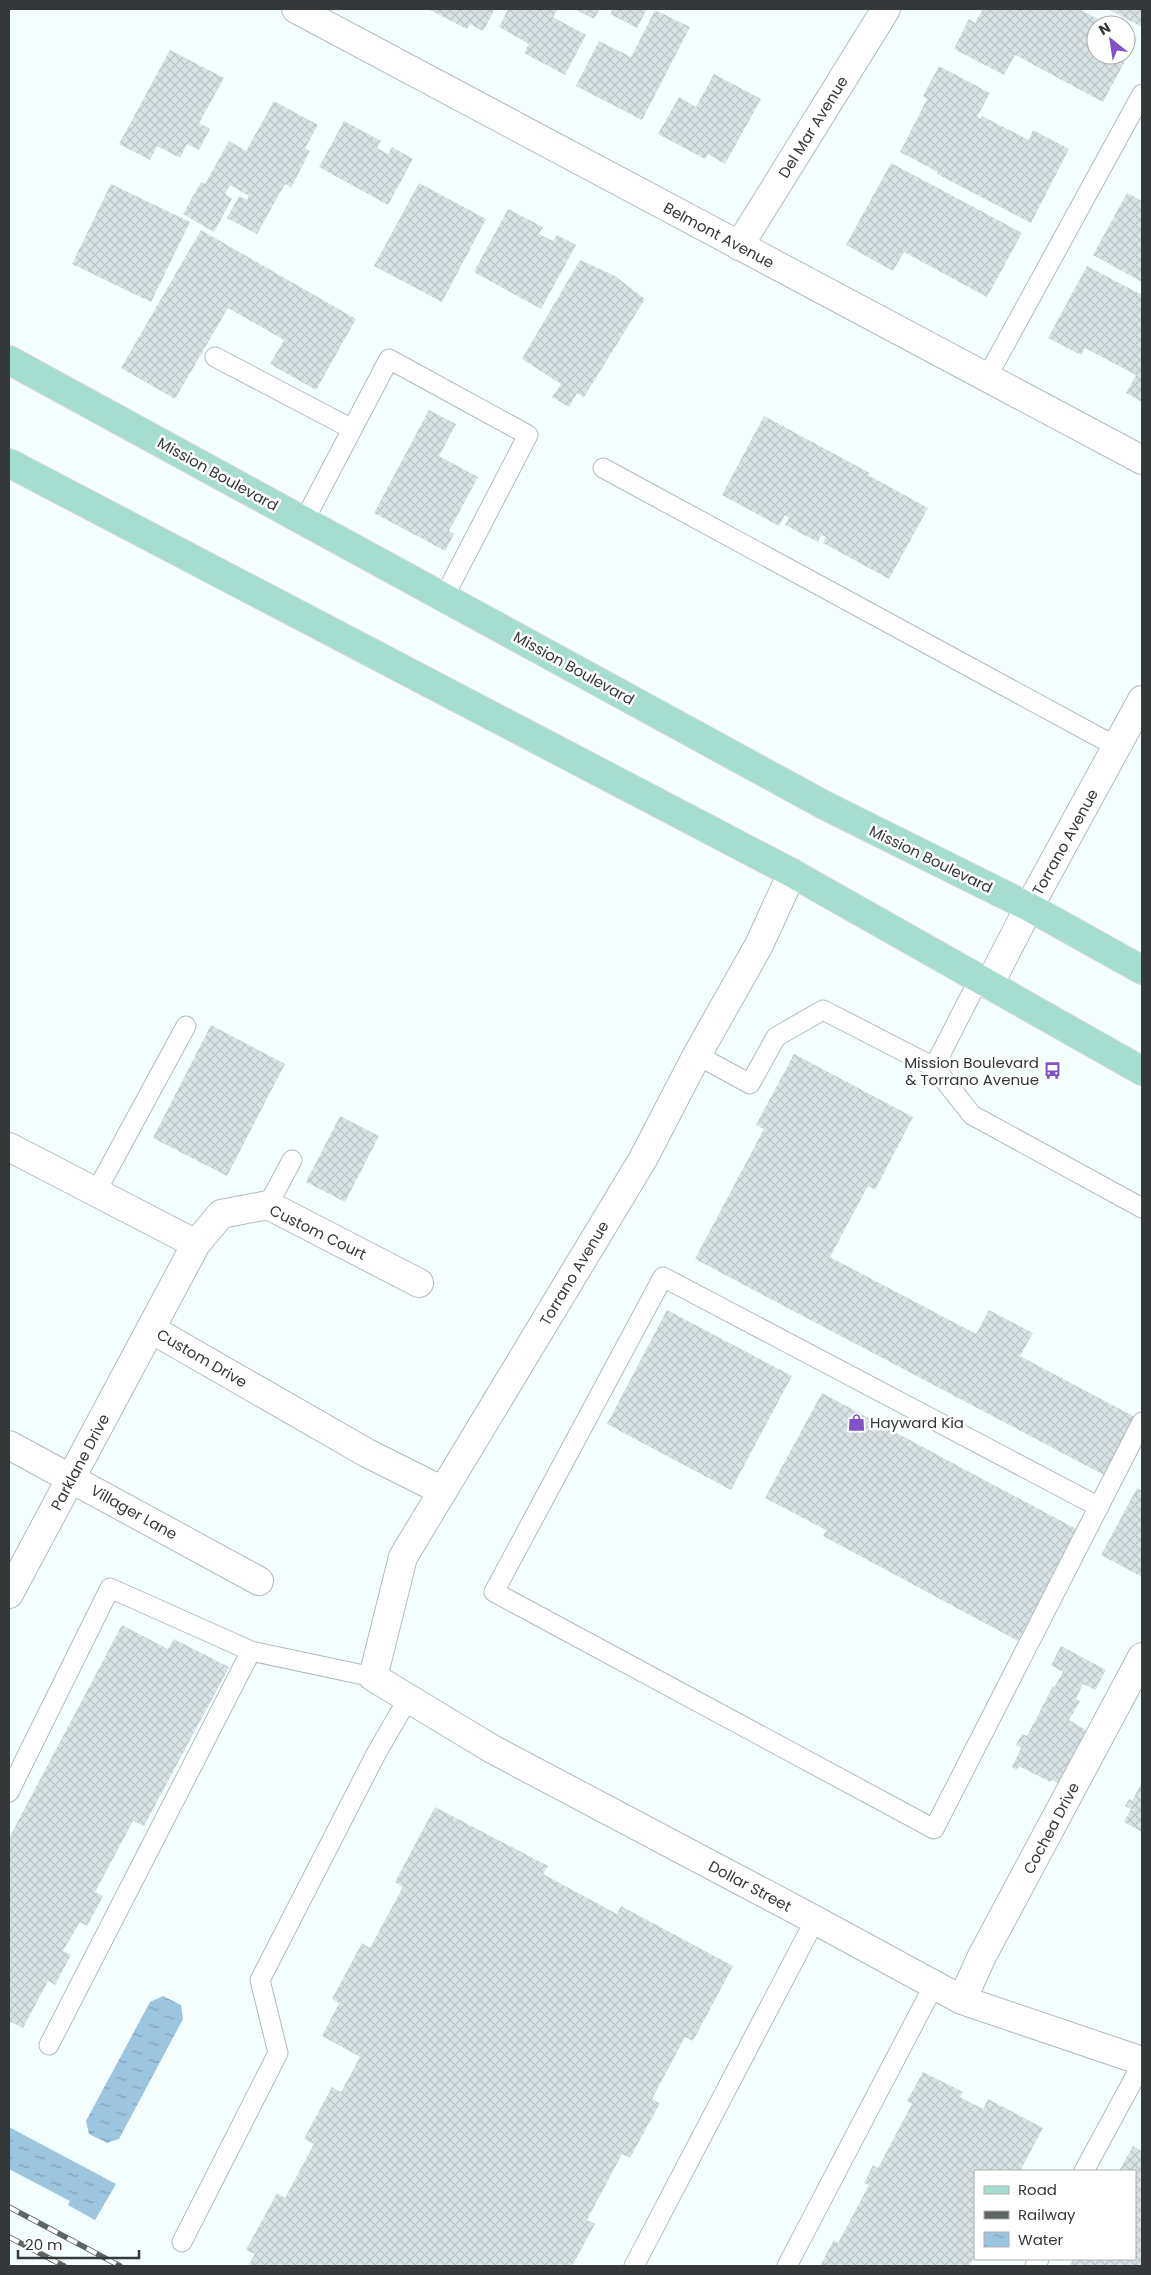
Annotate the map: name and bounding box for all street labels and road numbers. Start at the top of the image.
street label: Del Mar Avenue [773,72,853,182]
street label: Belmont Avenue [660,197,778,273]
street label: Mission Boulevard [154,432,282,516]
street label: Mission Boulevard [510,626,638,710]
street label: Torrano Avenue [1027,785,1103,899]
street label: Mission Boulevard [866,820,996,898]
street label: Custom Court [266,1199,370,1265]
street label: Torrano Avenue [534,1217,614,1329]
street label: Custom Drive [153,1324,251,1392]
street label: Parklane Drive [46,1410,114,1514]
street label: Villager Lane [87,1480,181,1544]
street label: Cochea Drive [1018,1779,1084,1877]
street label: Dollar Street [705,1855,795,1917]

